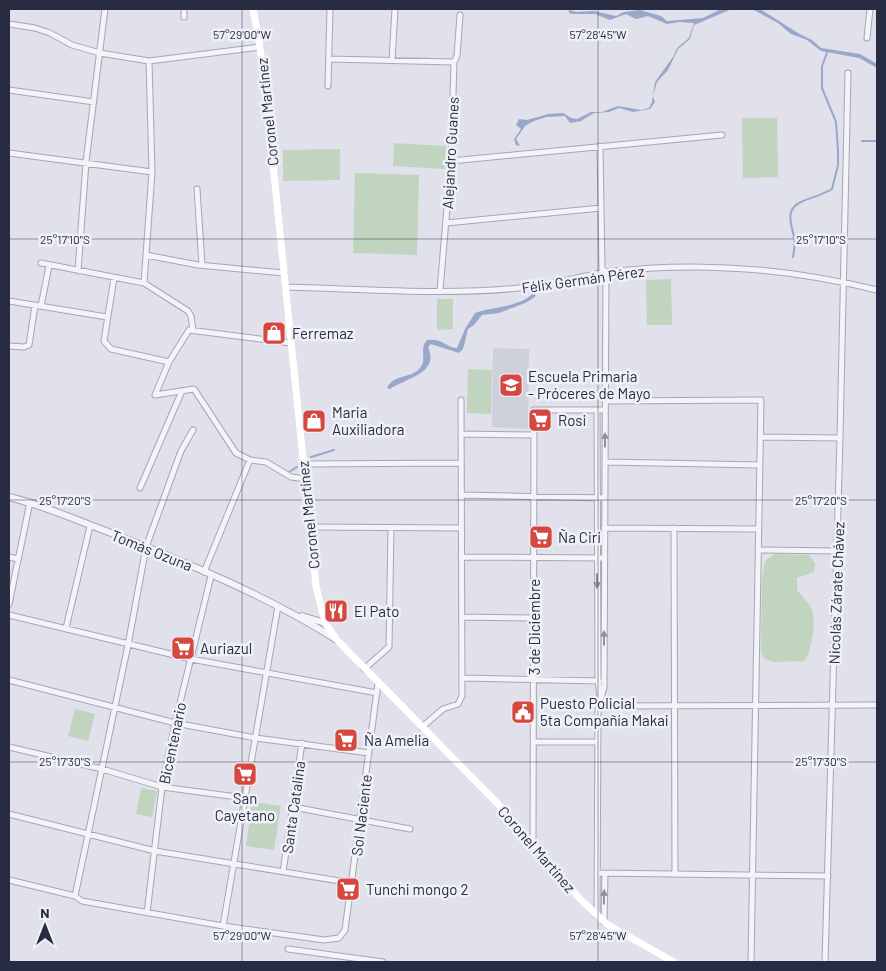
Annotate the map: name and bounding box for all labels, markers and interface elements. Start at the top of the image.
text: 57°29'00"W [213,27,271,41]
text: 57°28'45"W [569,27,627,41]
street label: Coronel Martínez [252,57,282,167]
street label: Alejandro Guanes [438,96,462,210]
text: 25°17'10"S [40,232,90,246]
text: 25°17'10"S [796,232,846,246]
street label: Félix Germán Pérez [520,261,646,297]
shop icon: Ferremaz [261,320,287,346]
place label: Ferremaz [292,324,354,342]
place label: Escuela Primaria - Próceres de Mayo [528,367,651,402]
school or university icon: Escuela Primaria - Próceres de Mayo [498,372,524,398]
place label: Maria Auxiliadora [332,403,405,438]
supermarket icon: Rosi [527,407,553,433]
shop icon: Maria Auxiliadora [301,408,327,434]
place label: Rosi [558,411,586,429]
one-way arrow [601,432,609,448]
street label: Coronel Martínez [293,460,323,570]
text: 25°17'20"S [39,493,91,507]
text: 25°17'20"S [795,493,847,507]
street label: Nicolás Zárate Chávez [825,521,847,665]
supermarket icon: Ña Ciri [528,524,554,550]
street label: Tomás Ozuna [109,526,195,574]
place label: Ña Ciri [558,528,601,546]
one-way arrow [593,574,601,590]
street label: 3 de Diciembre [525,579,543,675]
restaurant icon: El Pato [323,598,349,624]
place label: El Pato [354,602,399,620]
one-way arrow [600,630,608,646]
supermarket icon: Auriazul [170,635,196,661]
place label: Auriazul [200,639,252,657]
place label: Puesto Policial 5ta Compañía Makai [540,694,669,729]
public building icon: Puesto Policial 5ta Compañía Makai [510,699,536,725]
street label: Bicentenario [155,700,189,786]
supermarket icon: Ña Amelia [333,727,359,753]
place label: Ña Amelia [364,731,429,749]
text: 25°17'30"S [39,754,91,768]
text: 25°17'30"S [795,754,847,768]
street label: Santa Catalina [278,760,308,854]
supermarket icon: San Cayetano [232,761,258,787]
street label: Sol Naciente [347,773,375,857]
place label: San Cayetano [215,789,275,824]
street label: Coronel Martínez [495,802,580,896]
supermarket icon: Tunchi mongo 2 [335,876,361,902]
place label: Tunchi mongo 2 [366,880,468,898]
one-way arrow [600,889,608,905]
north arrow [20,901,70,951]
text: N [40,904,50,921]
text: 57°29'00"W [213,928,271,942]
text: 57°28'45"W [569,928,627,942]

